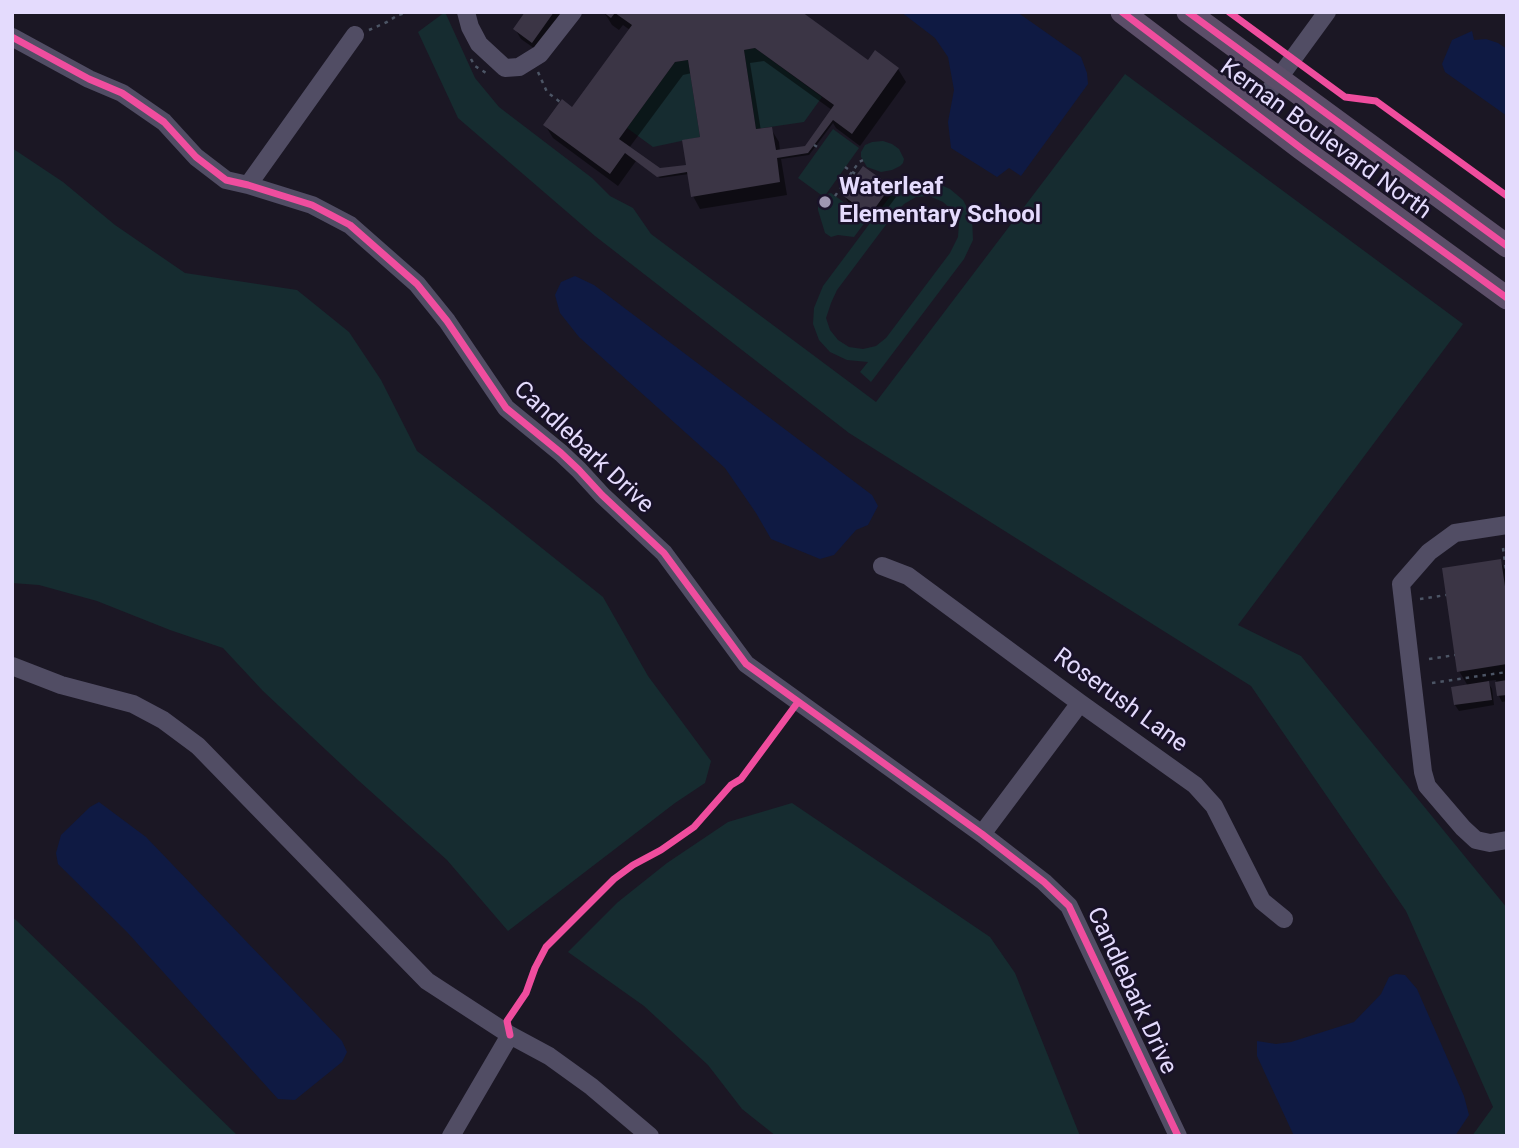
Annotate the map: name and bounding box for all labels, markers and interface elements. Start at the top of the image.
street label: Kernan Boulevard North [1214,54,1436,226]
place label: Waterleaf Elementary School [839,174,1041,230]
marker: Waterleaf Elementary School [817,194,833,210]
street label: Candlebark Drive [507,376,659,520]
street label: Roserush Lane [1047,643,1193,759]
street label: Candlebark Drive [1080,903,1182,1079]

